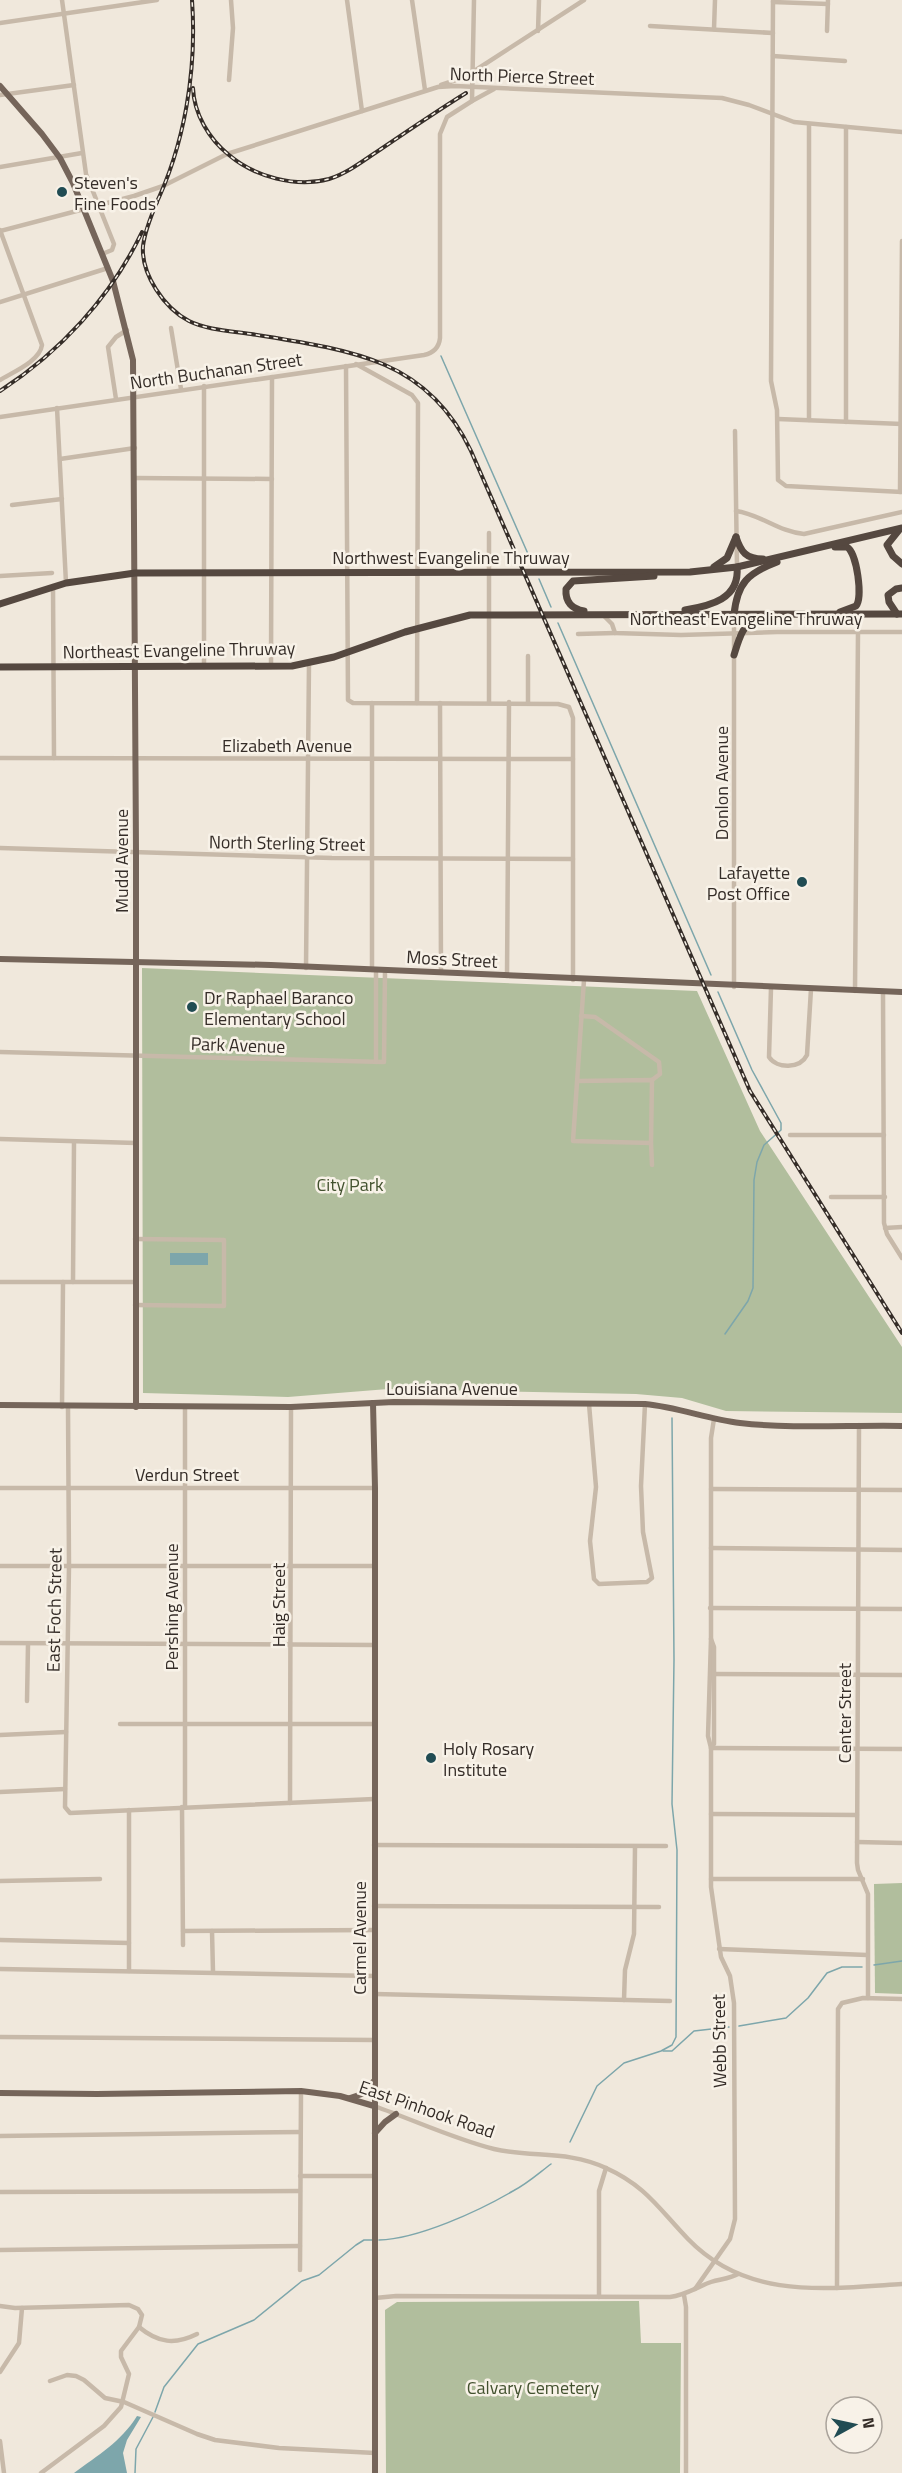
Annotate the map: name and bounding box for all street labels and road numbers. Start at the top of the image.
street label: North Pierce Street [449,60,595,92]
street label: North Buchanan Street [128,345,305,396]
street label: Northwest Evangeline Thruway [332,544,570,571]
street label: Northeast Evangeline Thruway [630,605,863,632]
street label: Northeast Evangeline Thruway [62,634,296,666]
street label: Donlon Avenue [708,726,735,840]
street label: Elizabeth Avenue [222,732,352,759]
street label: Mudd Avenue [108,809,135,913]
street label: North Sterling Street [209,828,366,858]
street label: Moss Street [406,943,499,975]
street label: Park Avenue [190,1030,286,1060]
street label: Louisiana Avenue [386,1375,518,1402]
street label: Verdun Street [135,1461,240,1488]
street label: Pershing Avenue [158,1543,185,1671]
street label: East Foch Street [39,1547,69,1672]
street label: Haig Street [265,1562,292,1647]
street label: Center Street [831,1662,858,1763]
street label: Carmel Avenue [346,1881,373,1995]
street label: Webb Street [705,1993,733,2088]
street label: East Pinhook Road [355,2073,499,2145]

